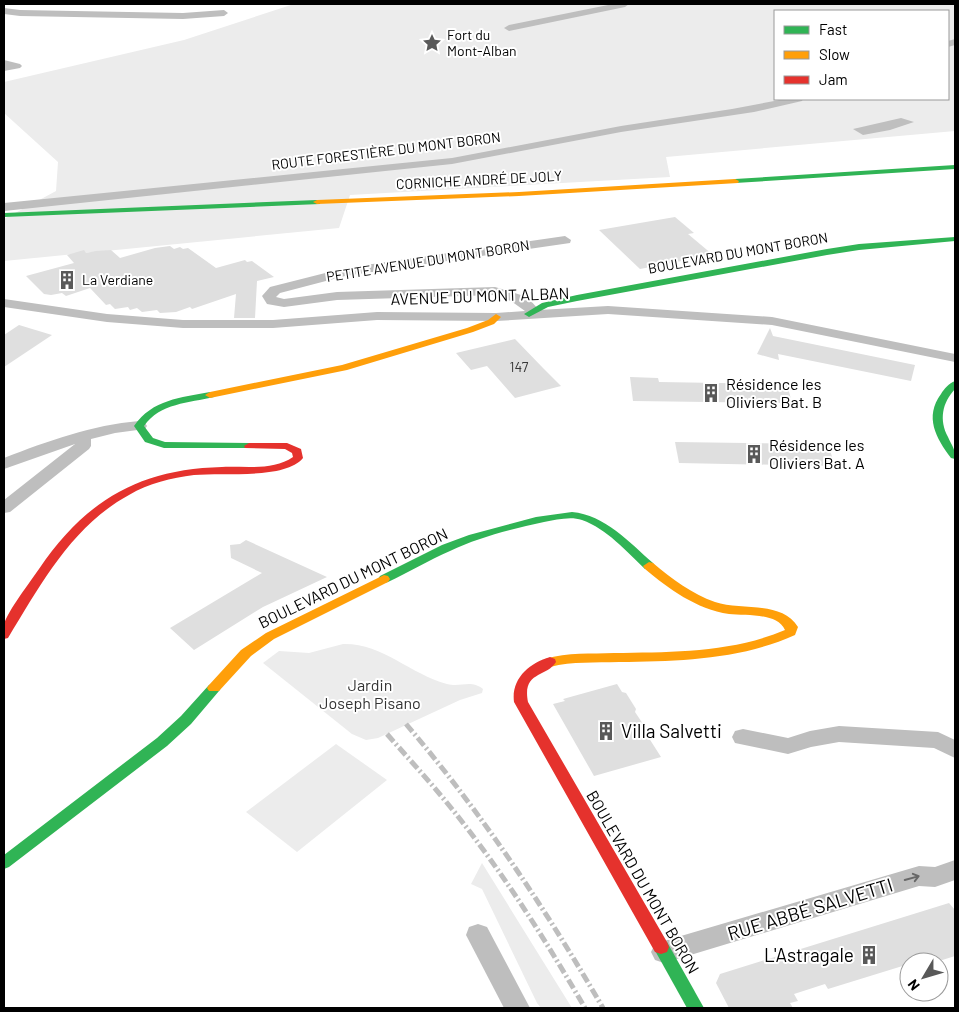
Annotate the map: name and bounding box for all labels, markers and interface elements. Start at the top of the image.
legend [774,10,949,100]
text: Fast [819,20,847,38]
place label: Fort du Mont-Alban [447,26,517,59]
place icon: Fort du Mont-Alban [421,32,443,54]
text: Slow [819,45,850,63]
text: Jam [819,70,848,88]
street label: ROUTE FORESTIÈRE DU MONT BORON [270,128,501,173]
street label: CORNICHE ANDRÉ DE JOLY [396,167,562,192]
street label: BOULEVARD DU MONT BORON [647,228,829,277]
street label: PETITE AVENUE DU MONT BORON [325,236,531,285]
building icon: La Verdiane [56,269,78,291]
place label: La Verdiane [82,271,153,288]
street label: AVENUE DU MONT ALBAN [390,283,570,308]
house number: 147 [510,358,529,375]
place label: Résidence les Oliviers Bat. B [726,374,822,411]
building icon: Résidence les Oliviers Bat. B [700,382,722,404]
place label: Résidence les Oliviers Bat. A [769,435,865,472]
building icon: Résidence les Oliviers Bat. A [743,443,765,465]
street label: BOULEVARD DU MONT BORON [255,523,451,632]
park label: Jardin Joseph Pisano [319,675,421,712]
place label: Villa Salvetti [621,719,722,742]
building icon: Villa Salvetti [595,720,617,742]
street label: BOULEVARD DU MONT BORON [583,787,704,977]
street label: RUE ABBÉ SALVETTI [724,872,895,945]
one-way arrow [904,873,920,882]
place label: L'Astragale [764,943,854,966]
building icon: L'Astragale [858,944,880,966]
north arrow [899,952,949,1002]
text: N [904,976,923,994]

